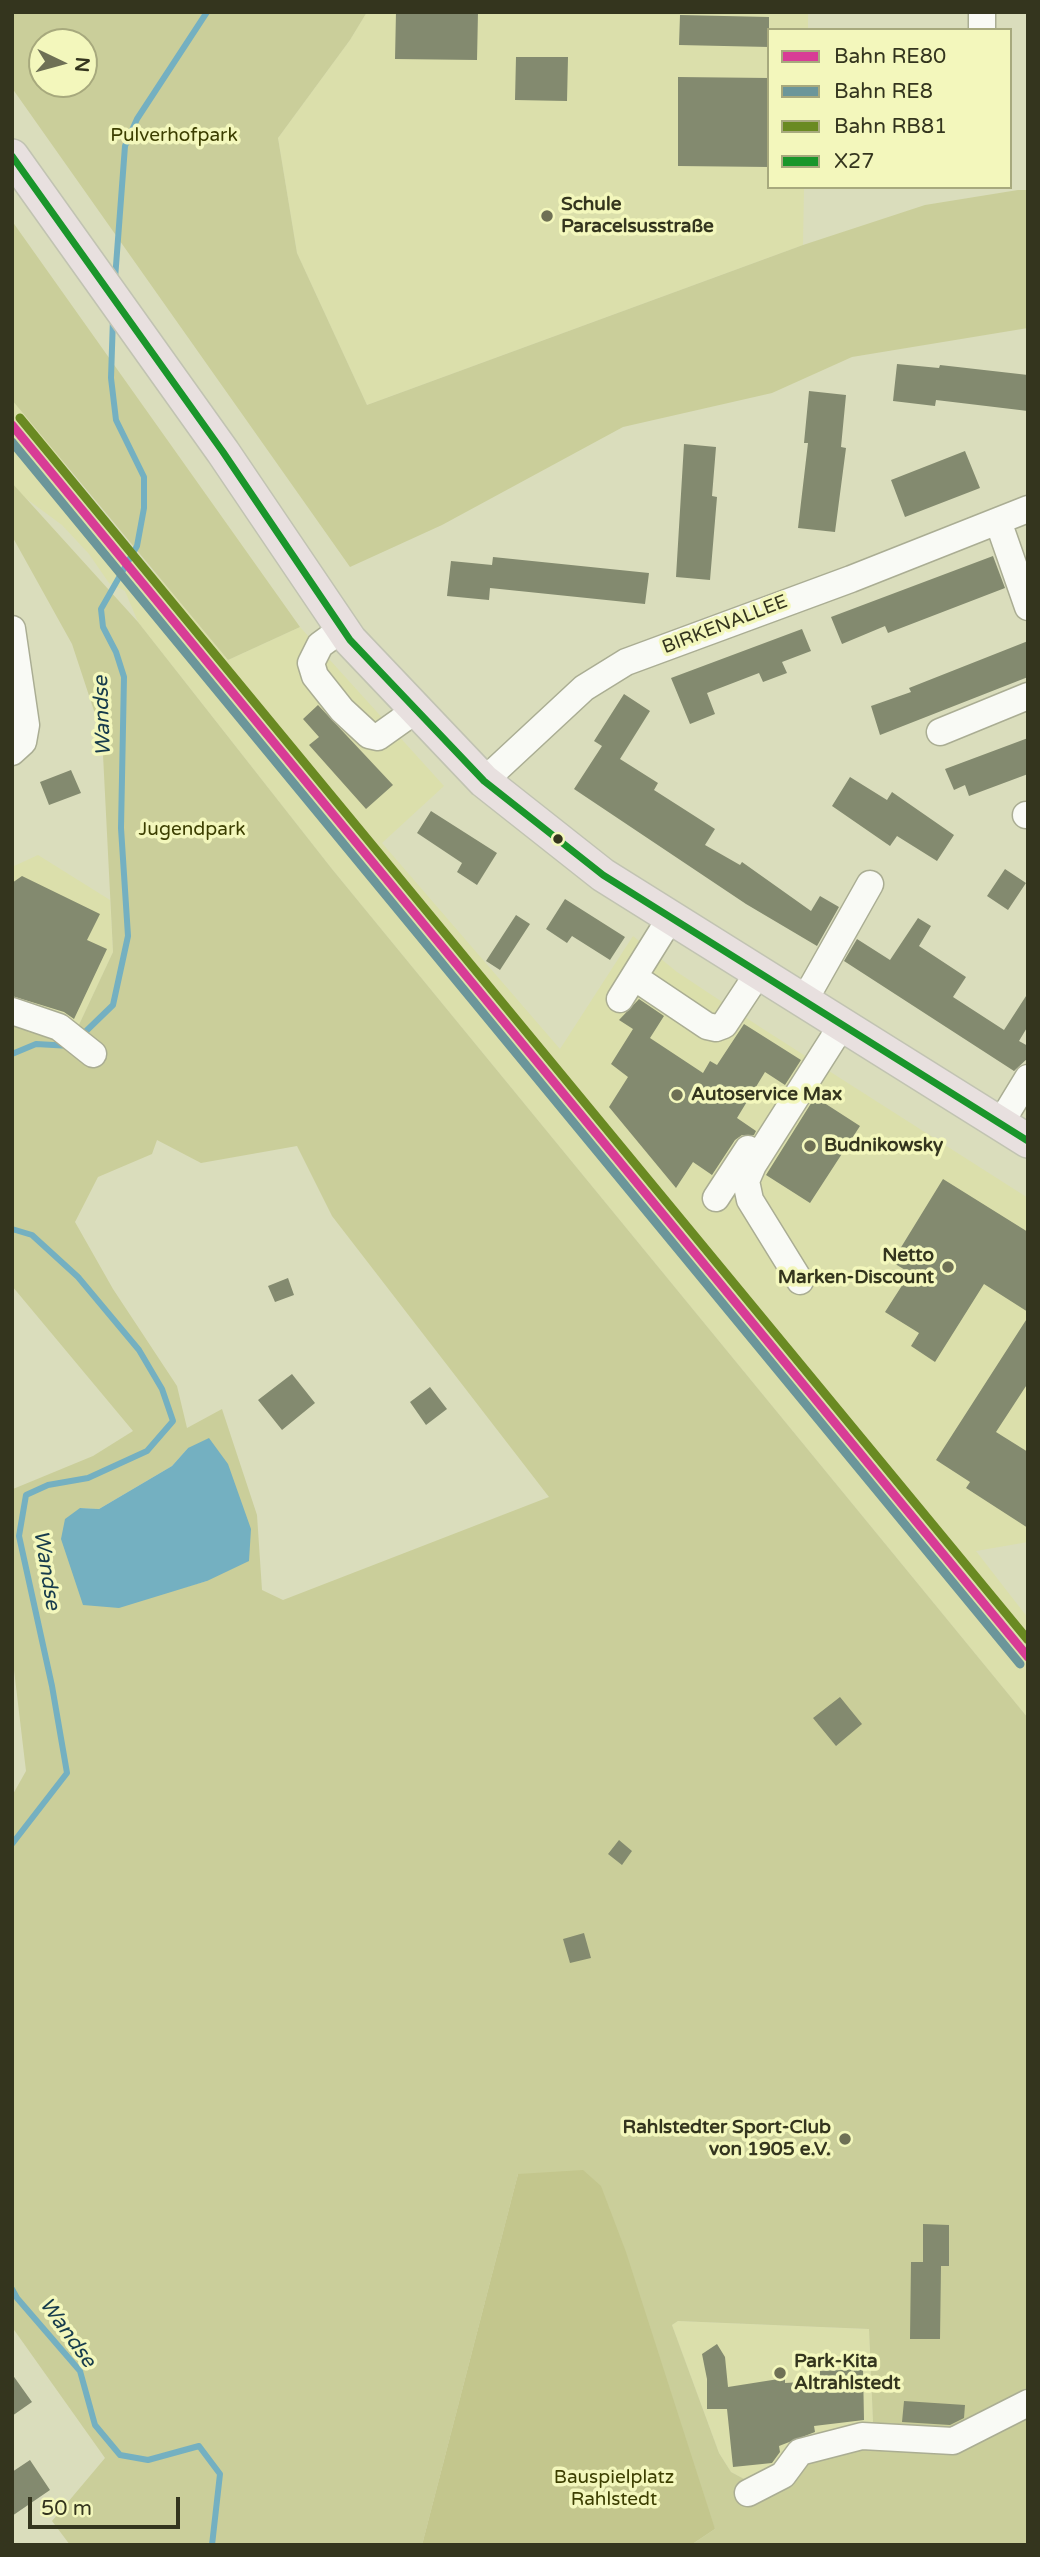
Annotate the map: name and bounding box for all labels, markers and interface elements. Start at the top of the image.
north arrow [28,28,98,98]
legend [767,28,1012,189]
text: Bahn RE80 [834,44,946,69]
text: N [70,56,94,73]
text: Bahn RE8 [834,79,933,104]
text: Bahn RB81 [834,114,947,139]
park label: Pulverhofpark [110,125,238,147]
text: X27 [834,149,874,174]
place label: Schule Paracelsusstraße [561,194,714,238]
marker: Schule Paracelsusstraße [539,208,555,224]
street label: BIRKENALLEE [659,591,791,659]
water label: Wandse [89,675,117,757]
park label: Jugendpark [138,819,246,841]
unlabelled marker [551,832,565,846]
place label: Autoservice Max [691,1084,842,1106]
marker: Autoservice Max [669,1087,685,1103]
place label: Budnikowsky [824,1135,943,1157]
marker: Budnikowsky [802,1138,818,1154]
place label: Netto Marken-Discount [778,1245,934,1289]
marker: Netto Marken-Discount [940,1259,956,1275]
water label: Wandse [27,1528,65,1612]
place label: Rahlstedter Sport-Club von 1905 e.V. [623,2117,831,2161]
marker: Rahlstedter Sport-Club von 1905 e.V. [837,2131,853,2147]
water label: Wandse [33,2293,101,2373]
place label: Park-Kita Altrahlstedt [794,2351,900,2395]
marker: Park-Kita Altrahlstedt [772,2365,788,2381]
park label: Bauspielplatz Rahlstedt [554,2467,674,2511]
scale bar [32,2484,184,2528]
text: 50 m [41,2496,92,2521]

